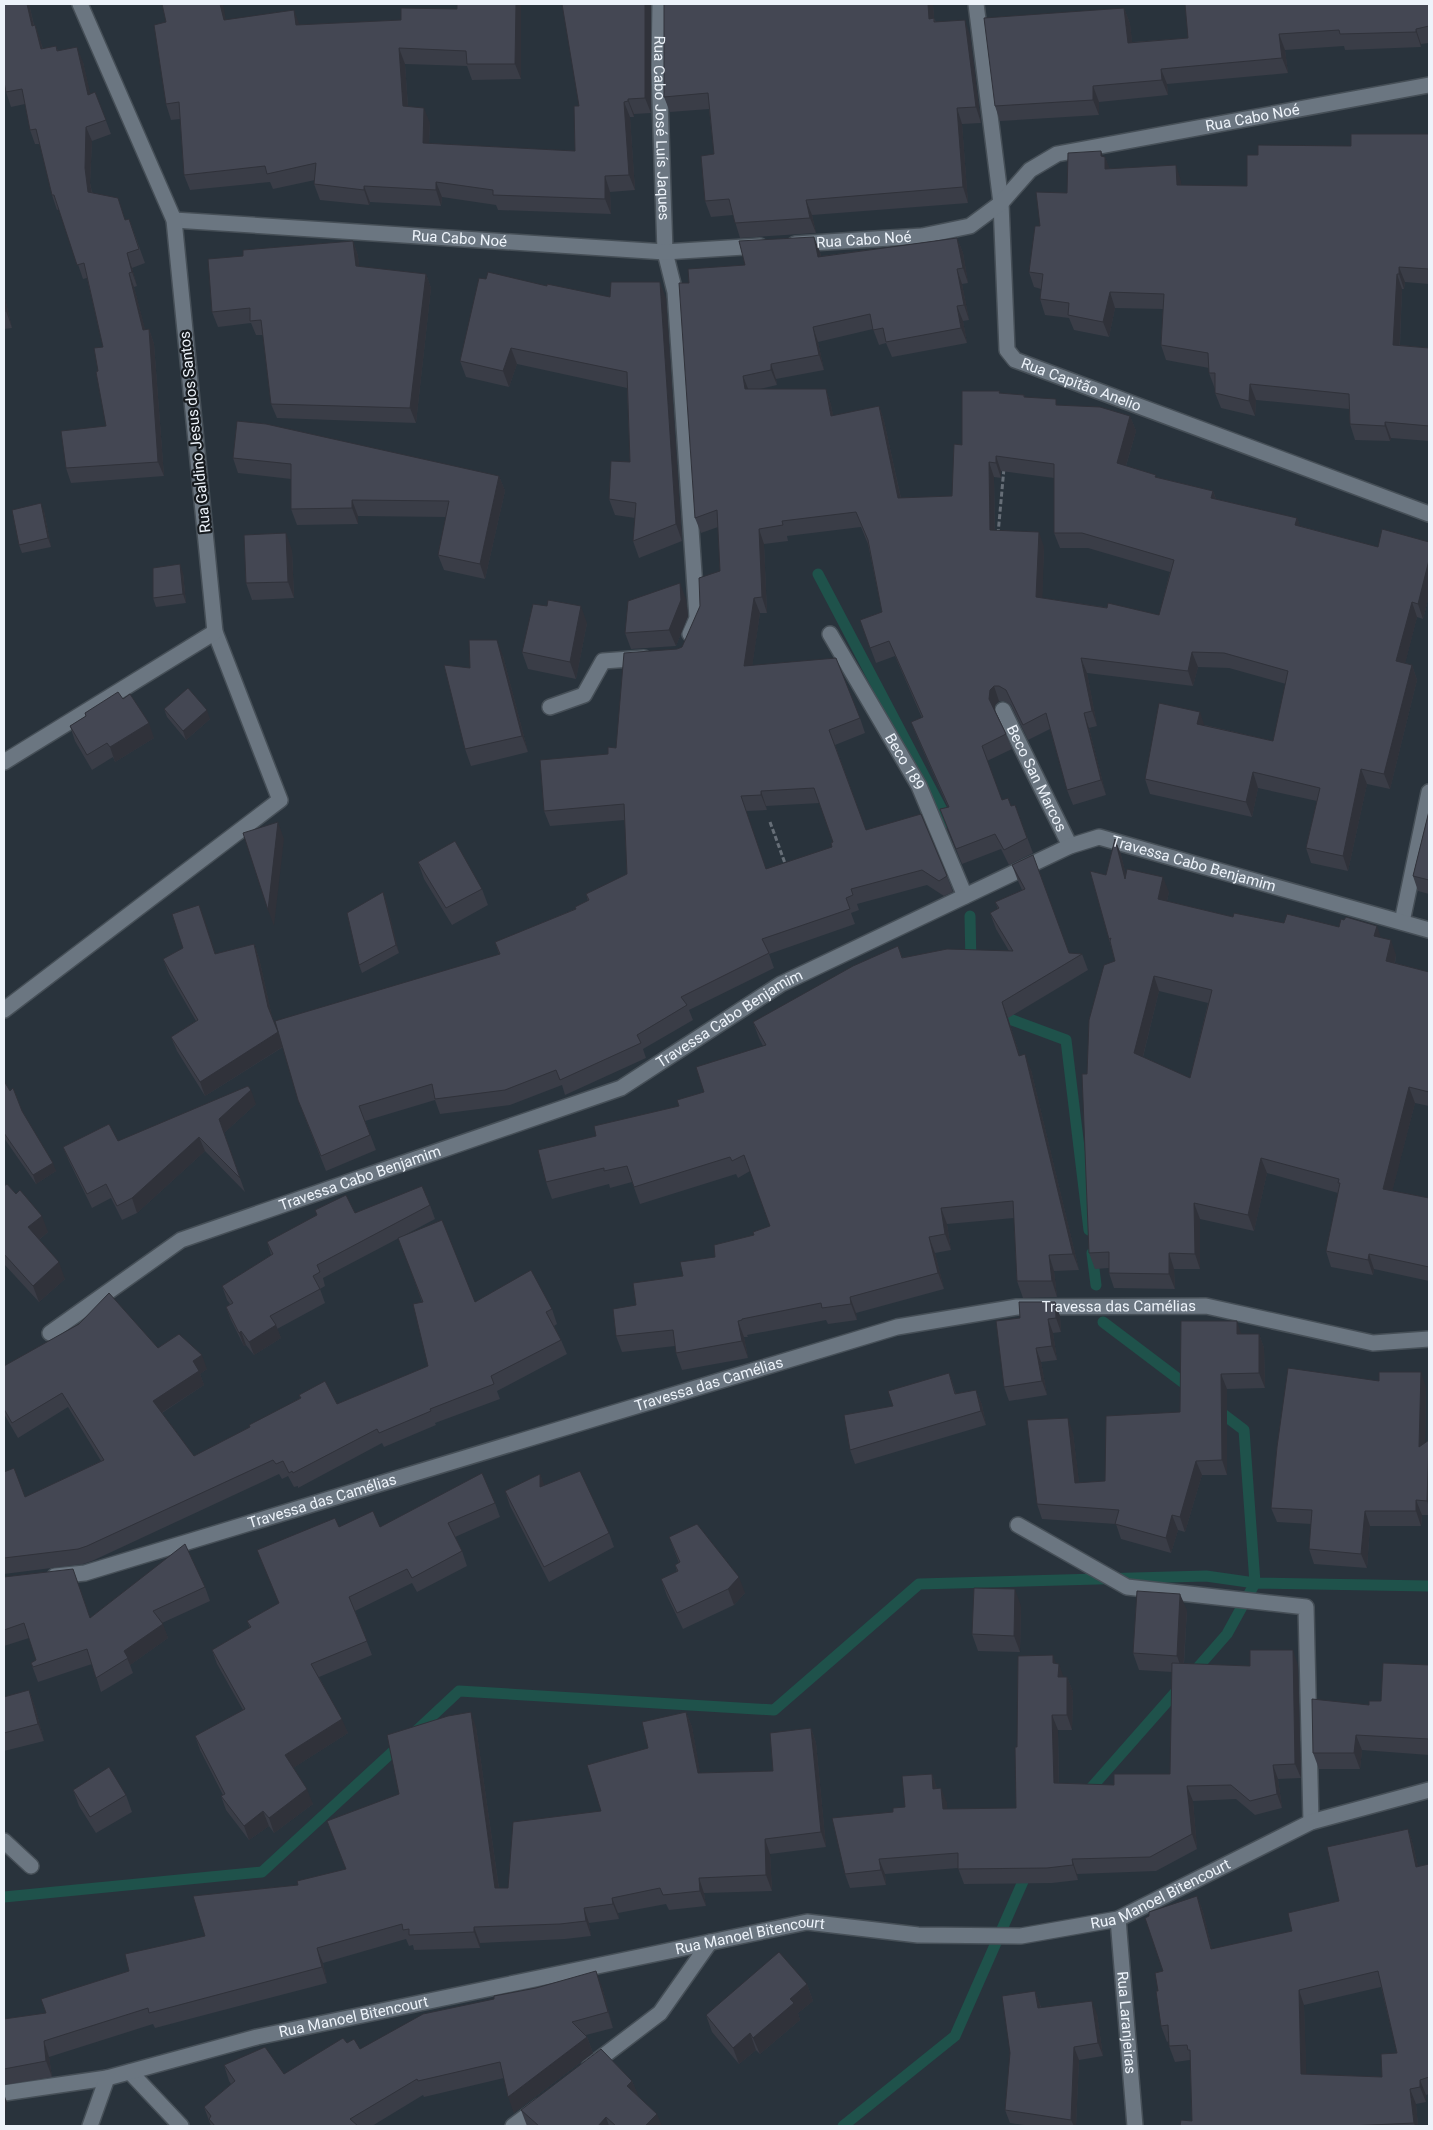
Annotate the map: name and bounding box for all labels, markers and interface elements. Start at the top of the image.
street label: Rua Cabo José Luís Jaques [650,36,673,221]
street label: Rua Cabo Noé [1204,100,1301,135]
street label: Rua Cabo Noé [411,227,508,251]
street label: Rua Cabo Noé [816,228,912,252]
street label: Rua Galdino Jesus dos Santos [175,330,215,534]
street label: Rua Capitão Anelio [1019,354,1144,415]
street label: Beco San Marcos [1003,722,1071,835]
street label: Beco 189 [881,730,928,793]
street label: Travessa Cabo Benjamim [1110,832,1278,895]
street label: Travessa Cabo Benjamim [653,966,806,1072]
street label: Travessa Cabo Benjamim [277,1142,443,1214]
street label: Travessa das Camélias [1042,1297,1196,1316]
street label: Travessa das Camélias [632,1353,785,1415]
street label: Travessa das Camélias [246,1470,399,1532]
street label: Rua Manoel Bitencourt [1089,1855,1233,1933]
street label: Rua Manoel Bitencourt [674,1913,826,1958]
street label: Rua Laranjeiras [1113,1971,1140,2075]
street label: Rua Manoel Bitencourt [277,1992,430,2041]

